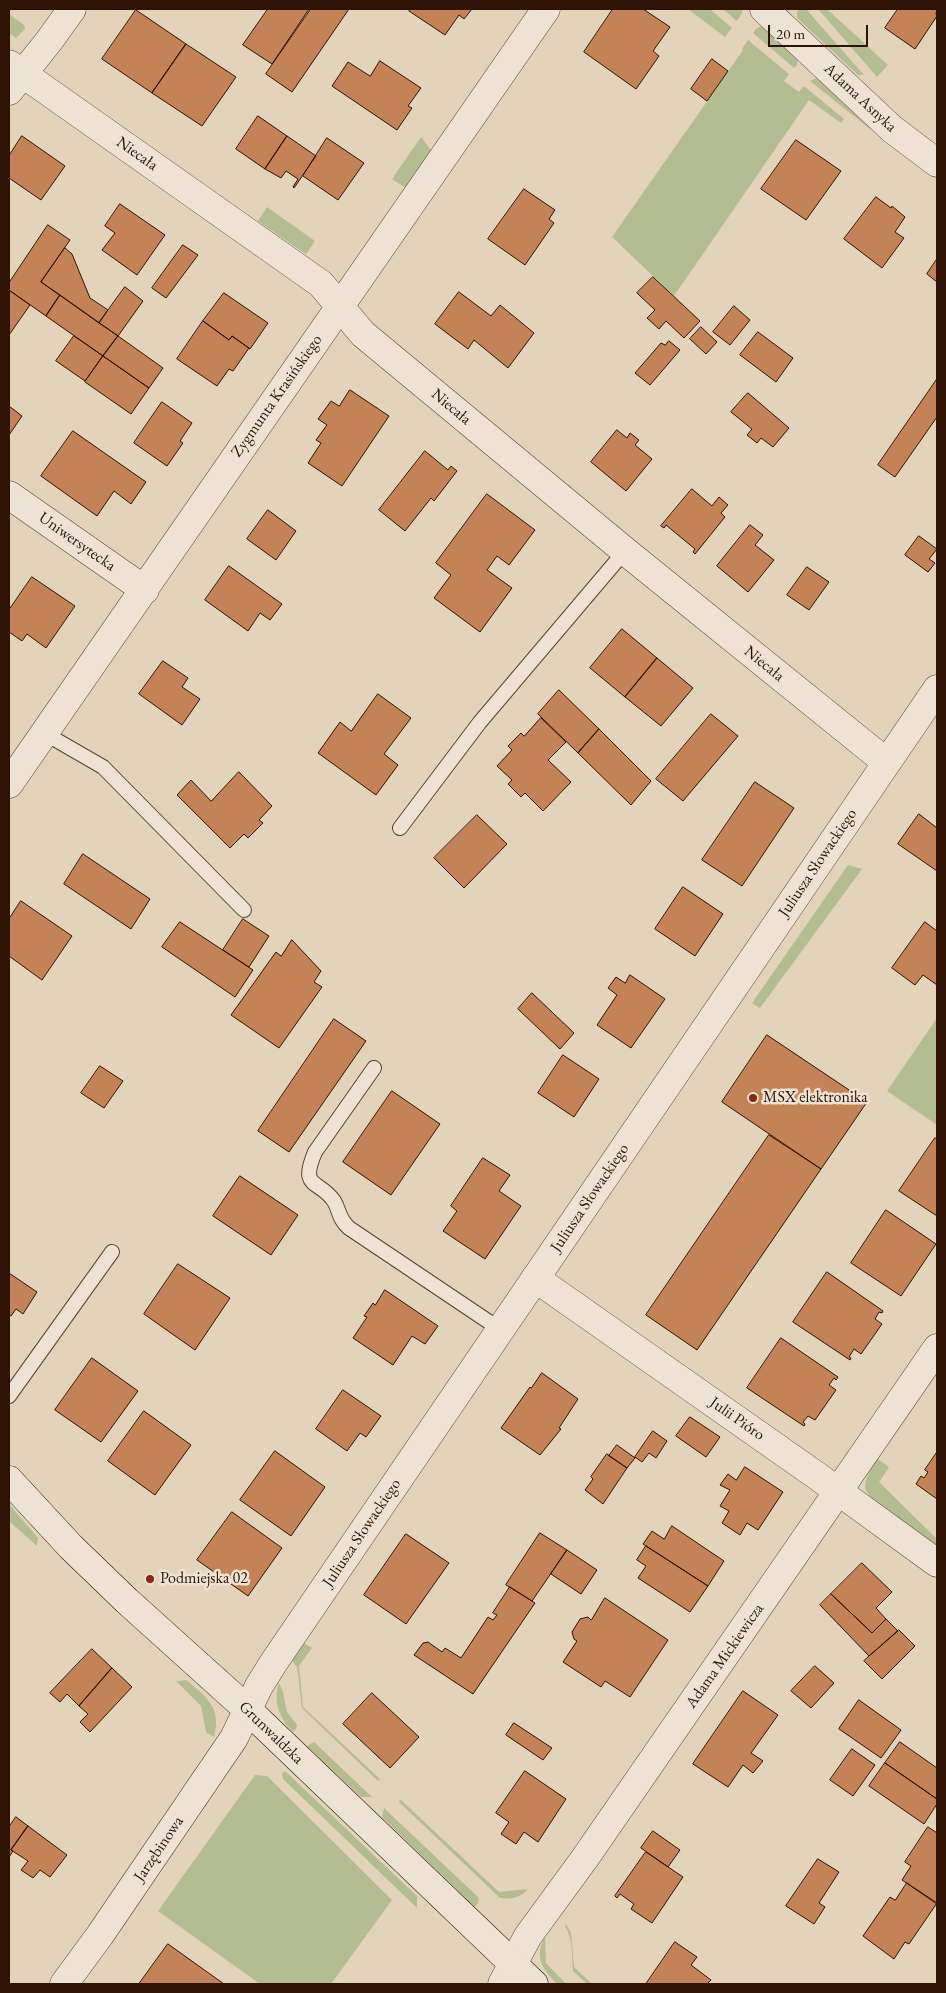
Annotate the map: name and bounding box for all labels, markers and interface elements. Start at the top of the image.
scale bar [771,15,871,47]
text: 20 m [776,24,805,43]
street label: Adama Asnyka [820,59,900,137]
street label: Niecała [113,133,161,175]
street label: Zygmunta Krasińskiego [227,331,327,461]
street label: Niecała [427,385,475,429]
street label: Uniwersytecka [35,508,119,576]
street label: Niecała [740,642,788,686]
street label: Juliusza Słowackiego [775,805,861,921]
place label: MSX elektronika [763,1088,868,1108]
marker: MSX elektronika [747,1092,759,1104]
street label: Juliusza Słowackiego [547,1140,633,1256]
street label: Julii Pióro [706,1393,768,1445]
street label: Juliusza Słowackiego [319,1475,405,1591]
place label: Podmiejska 02 [160,1569,248,1589]
marker: Podmiejska 02 [144,1573,156,1585]
street label: Adama Mickiewicza [682,1600,768,1712]
street label: Grunwaldzka [235,1697,307,1769]
street label: Jarzębinowa [130,1813,188,1885]

